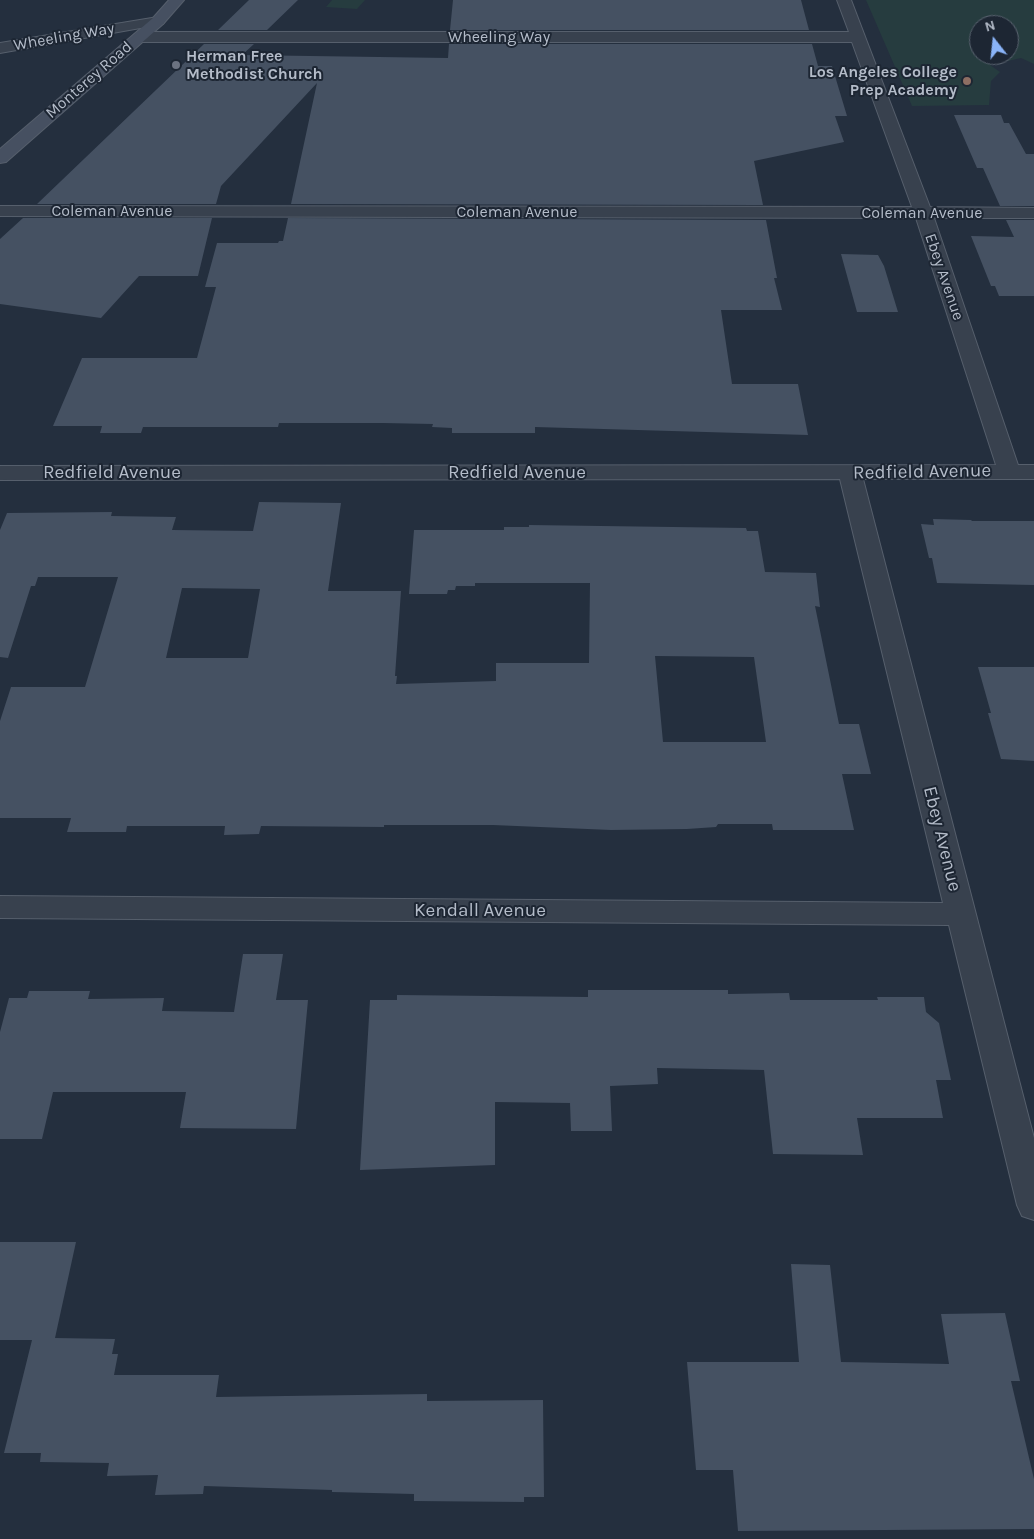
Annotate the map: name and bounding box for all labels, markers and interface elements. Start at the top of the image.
north arrow [969,15,1019,65]
text: N [983,17,997,36]
street label: Wheeling Way [12,19,116,55]
street label: Wheeling Way [448,27,550,47]
street label: Monterey Road [42,37,136,123]
place label: Herman Free Methodist Church [186,46,323,84]
marker: Herman Free Methodist Church [170,59,182,71]
place label: Los Angeles College Prep Academy [809,62,957,100]
marker: Los Angeles College Prep Academy [961,75,973,87]
street label: Coleman Avenue [51,201,173,221]
street label: Coleman Avenue [456,202,578,222]
street label: Coleman Avenue [861,203,983,223]
street label: Ebey Avenue [920,231,968,323]
street label: Redfield Avenue [853,459,991,485]
street label: Redfield Avenue [43,462,181,484]
street label: Redfield Avenue [448,462,586,484]
street label: Ebey Avenue [918,784,966,894]
street label: Kendall Avenue [414,900,546,922]

